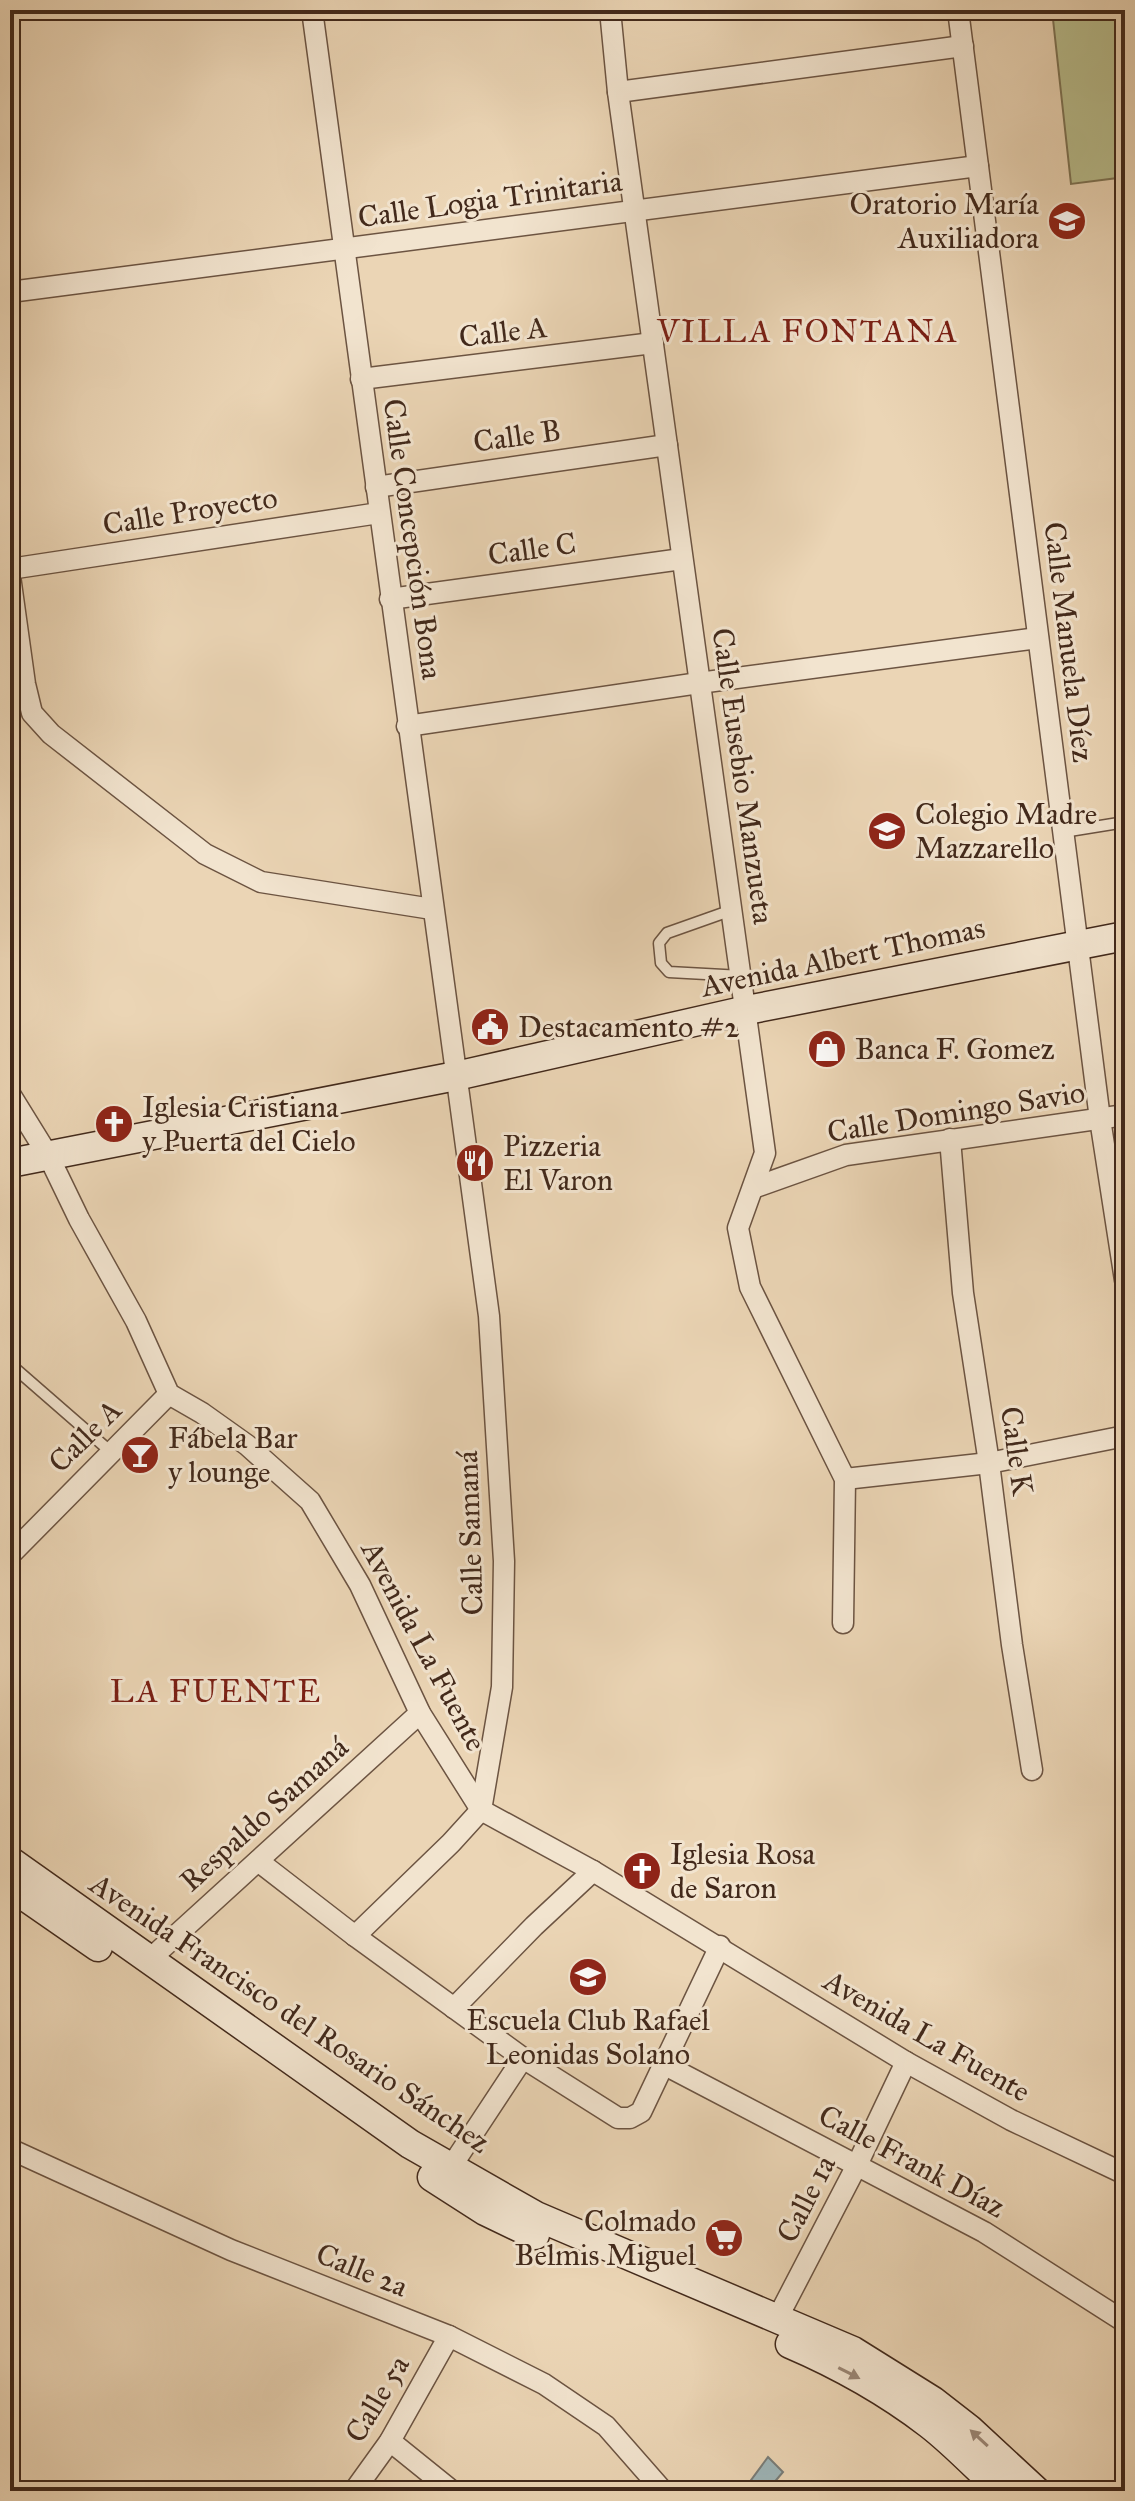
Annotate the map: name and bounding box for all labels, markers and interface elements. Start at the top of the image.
street label: Calle Logia Trinitaria [356,163,625,235]
place label: Oratorio María Auxiliadora [849,186,1039,256]
school or university icon: Oratorio María Auxiliadora [1046,200,1088,242]
street label: Calle A [457,309,549,355]
district label: VILLA FONTANA [656,312,959,351]
street label: Calle Concepción Bona [375,396,451,682]
street label: Calle B [471,412,563,460]
street label: Calle Proyecto [100,479,280,543]
street label: Calle Manuela Díez [1036,520,1102,764]
street label: Calle C [486,525,578,573]
street label: Calle Eusebio Manzueta [704,625,782,927]
place label: Colegio Madre Mazzarello [915,796,1097,866]
school or university icon: Colegio Madre Mazzarello [866,810,908,852]
street label: Avenida Albert Thomas [696,909,988,1005]
public building icon: Destacamento #2 [469,1006,511,1048]
place label: Destacamento #2 [518,1009,739,1045]
shop icon: Banca F. Gomez [806,1028,848,1070]
place label: Banca F. Gomez [855,1031,1055,1067]
street label: Calle Domingo Savio [825,1074,1087,1150]
place label: Iglesia Cristiana y Puerta del Cielo [142,1089,356,1159]
church icon: Iglesia Cristiana y Puerta del Cielo [93,1103,135,1145]
place label: Pizzeria El Varon [503,1128,613,1198]
restaurant icon: Pizzeria El Varon [454,1142,496,1184]
street label: Calle A [41,1392,129,1480]
street label: Calle K [993,1404,1041,1499]
place label: Fábela Bar y lounge [168,1420,298,1490]
bar icon: Fábela Bar y lounge [119,1434,161,1476]
street label: Calle Samaná [449,1450,491,1616]
street label: Avenida La Fuente [353,1533,494,1757]
district label: LA FUENTE [110,1672,322,1711]
street label: Respaldo Samaná [173,1729,356,1899]
place label: Iglesia Rosa de Saron [670,1836,816,1906]
church icon: Iglesia Rosa de Saron [621,1850,663,1892]
street label: Avenida Francisco del Rosario Sánchez [82,1864,497,2161]
school or university icon: Escuela Club Rafael Leonidas Solano [567,1956,609,1998]
street label: Avenida La Fuente [816,1961,1037,2110]
place label: Escuela Club Rafael Leonidas Solano [466,2002,711,2072]
street label: Calle Frank Díaz [813,2097,1012,2225]
street label: Calle 1a [769,2149,843,2248]
place label: Colmado Belmis Miguel [515,2203,697,2273]
supermarket icon: Colmado Belmis Miguel [703,2217,745,2259]
street label: Calle 2a [311,2235,413,2305]
street label: Calle 5a [337,2349,417,2449]
one-way arrow [837,2366,860,2380]
one-way arrow [969,2430,989,2447]

